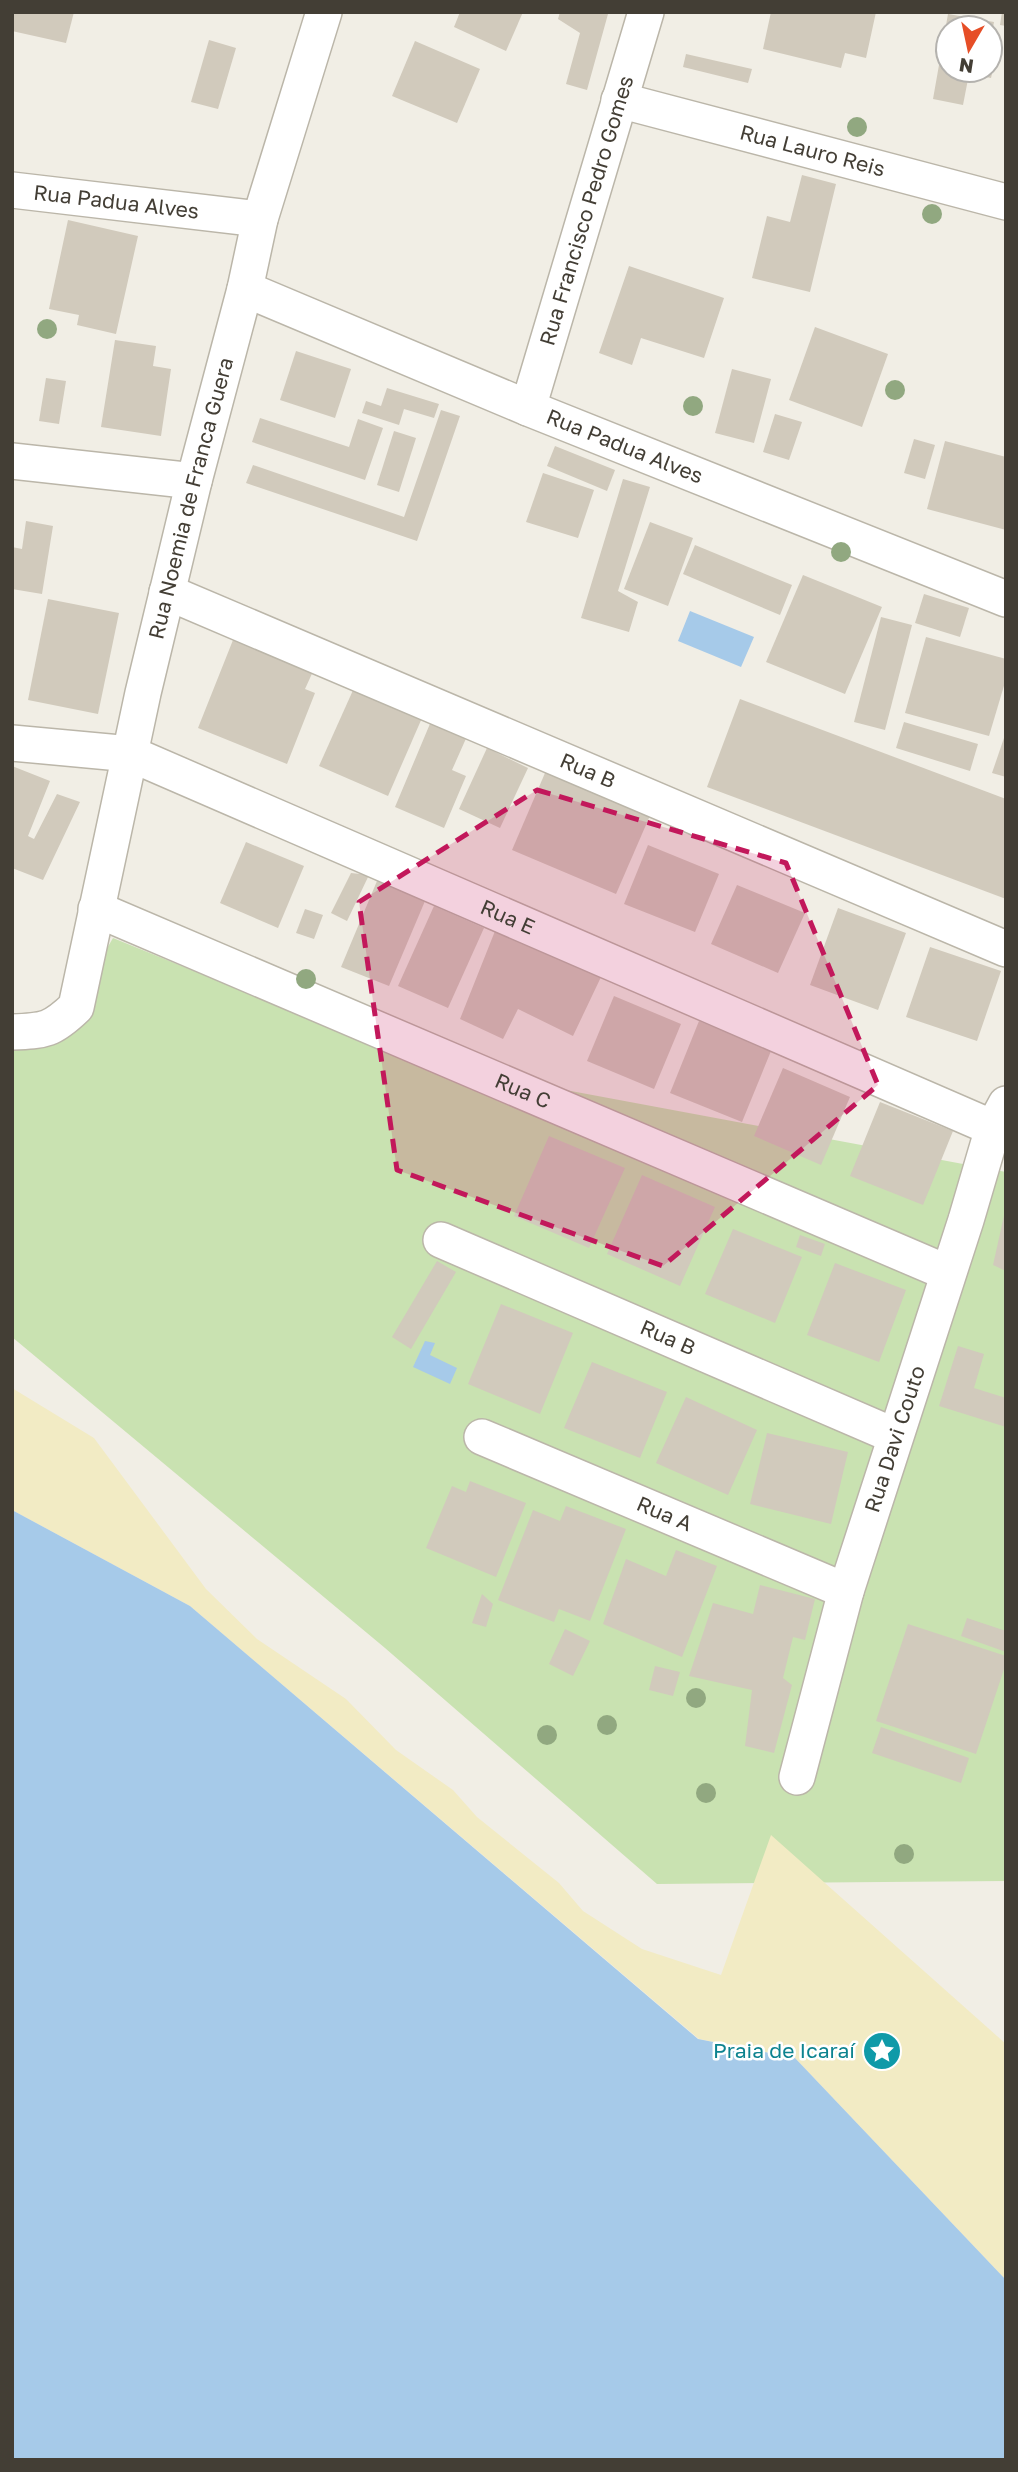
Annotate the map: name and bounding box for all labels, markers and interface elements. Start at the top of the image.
north arrow [934,14,1004,84]
text: N [957,54,975,79]
street label: Rua Francisco Pedro Gomes [533,72,638,348]
street label: Rua Lauro Reis [737,118,888,182]
street label: Rua Padua Alves [32,179,201,224]
street label: Rua Noemia de Franca Guera [142,354,238,642]
street label: Rua Padua Alves [543,403,707,489]
street label: Rua B [556,747,620,793]
street label: Rua E [477,893,539,940]
street label: Rua C [491,1067,555,1114]
street label: Rua B [636,1314,700,1360]
street label: Rua Davi Couto [858,1362,930,1516]
street label: Rua A [633,1490,696,1536]
place icon: Praia de Icaraí [861,2030,903,2072]
place label: Praia de Icaraí [713,2037,856,2063]

